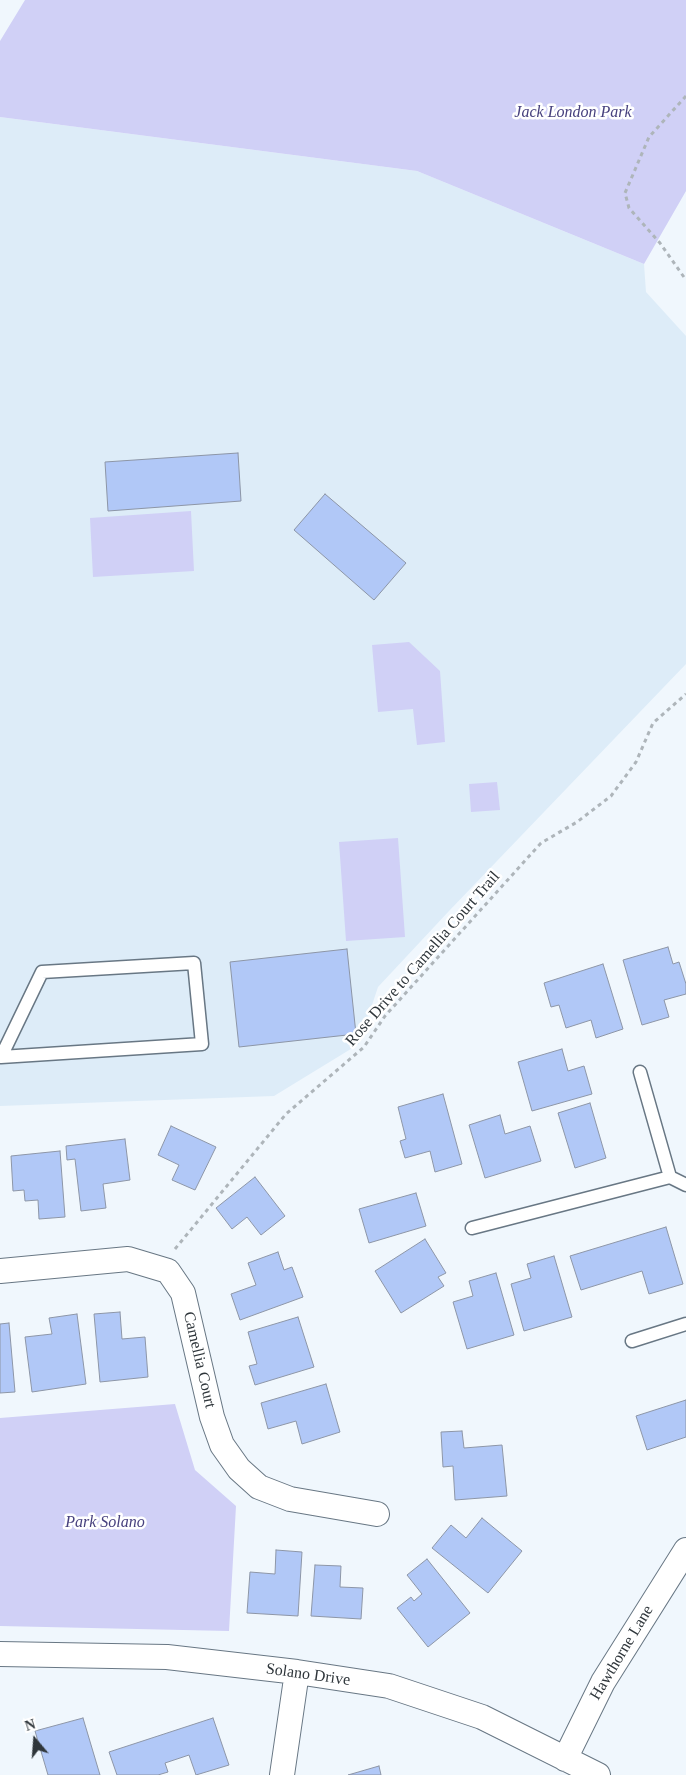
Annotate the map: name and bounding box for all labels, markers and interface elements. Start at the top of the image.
park label: Jack London Park [514,103,632,123]
street label: Rose Drive to Camellia Court Trail [342,868,504,1050]
street label: Camellia Court [179,1310,219,1410]
park label: Park Solano [65,1513,145,1533]
street label: Hawthorne Lane [586,1602,658,1704]
street label: Solano Drive [265,1660,351,1690]
north arrow [10,1715,60,1765]
text: N [23,1717,37,1734]

